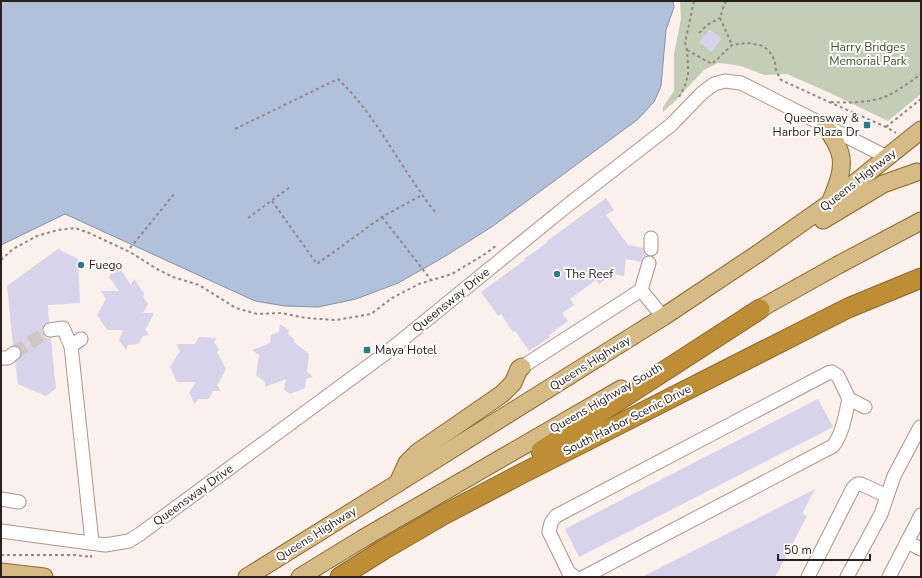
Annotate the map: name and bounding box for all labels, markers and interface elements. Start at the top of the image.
park label: Harry Bridges Memorial Park [829,39,908,69]
place label: Queensway & Harbor Plaza Dr [773,110,860,140]
marker: Queensway & Harbor Plaza Dr [862,120,872,130]
street label: Queens Highway [817,145,900,215]
place label: Fuego [89,257,123,273]
marker: Fuego [76,260,86,270]
street label: Queensway Drive [409,264,493,336]
place label: The Reef [565,266,614,282]
marker: The Reef [552,269,562,279]
street label: Queens Highway [547,331,634,394]
place label: Maya Hotel [375,342,437,358]
marker: Maya Hotel [362,345,372,355]
street label: Queens Highway South [547,359,665,437]
street label: South Harbor Scenic Drive [560,381,694,459]
street label: Queensway Drive [150,461,236,529]
street label: Queens Highway [273,502,360,565]
scale bar [778,536,870,562]
text: 50 m [784,542,812,558]

